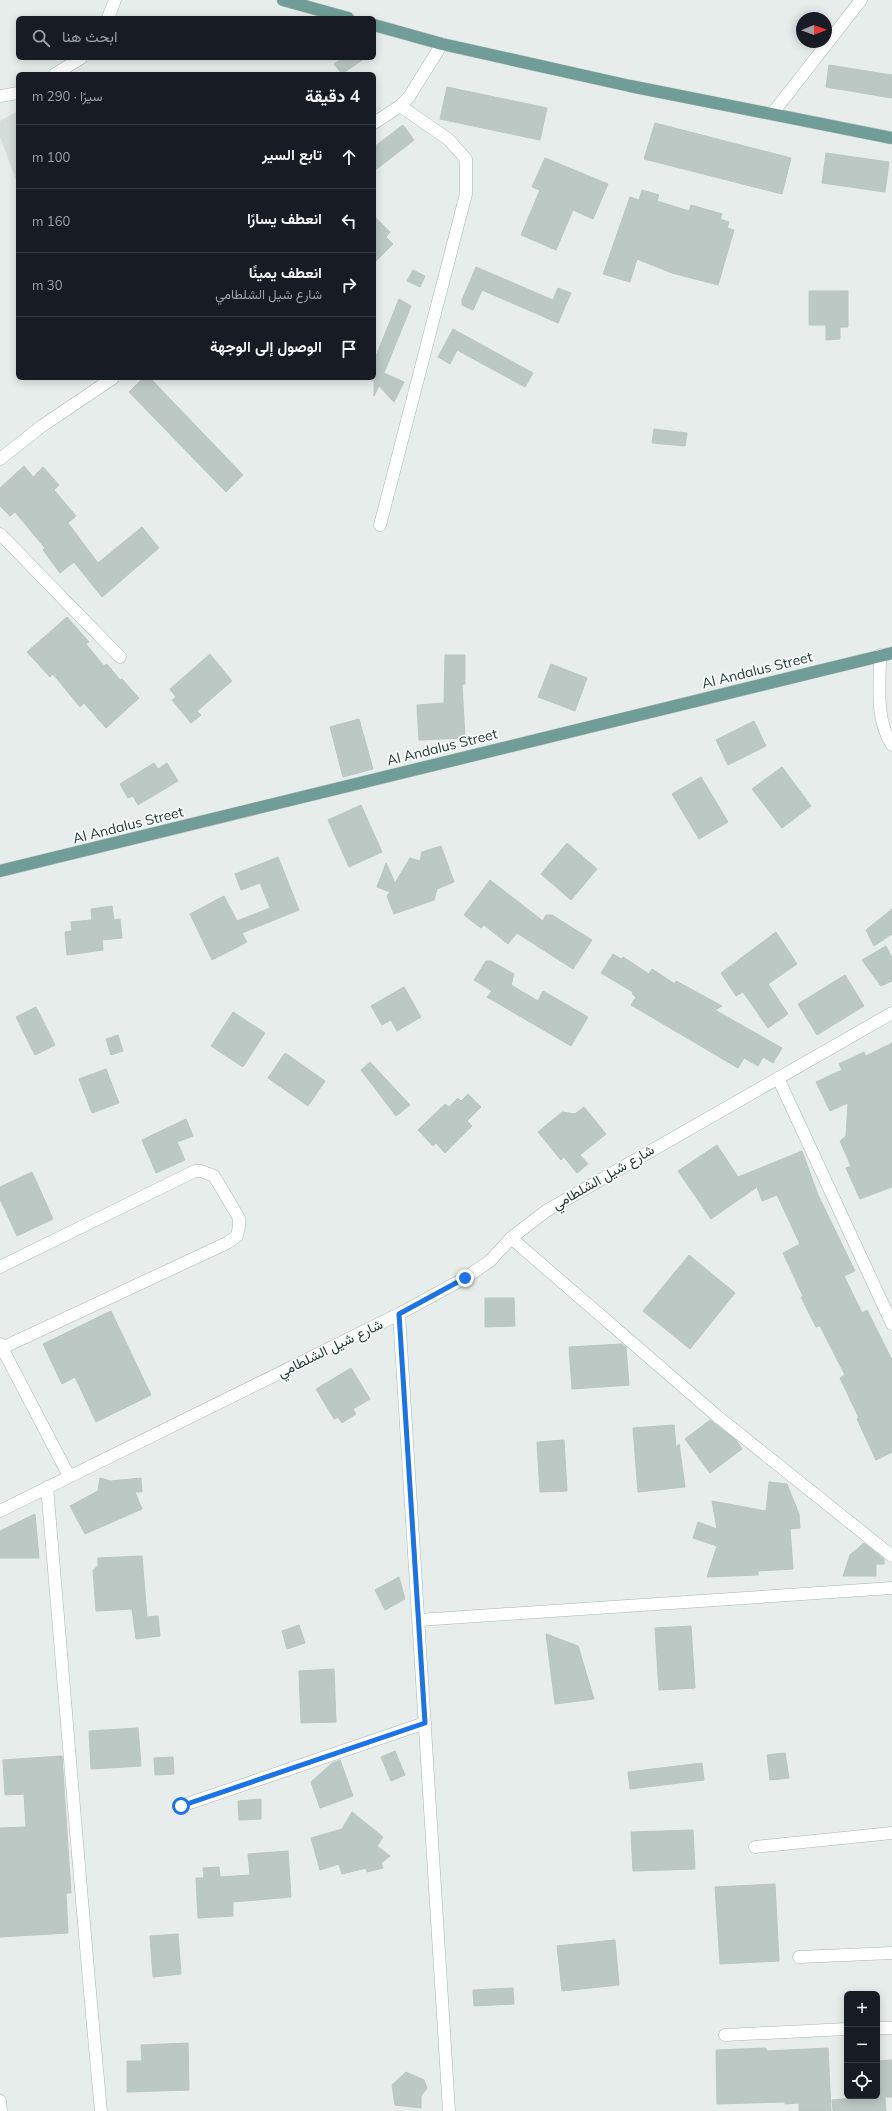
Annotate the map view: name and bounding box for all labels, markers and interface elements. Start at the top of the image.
north arrow [796,12,832,48]
search box [16,16,376,60]
icon: search [30,27,52,49]
text: ابحث هنا [62,27,117,46]
text: 4 دقيقة [305,85,360,106]
text: سيرًا · 290 m [32,88,103,104]
text: تابع السير [262,145,322,164]
icon: ahead [338,146,360,168]
text: 100 m [32,149,70,165]
text: انعطف يسارًا [247,209,322,228]
icon: left [338,210,360,232]
text: 160 m [32,213,70,229]
text: انعطف يمينًا [249,263,322,282]
icon: right [338,274,360,296]
text: 30 m [32,277,62,293]
text: شارع شيل الشلطامي [215,286,322,302]
text: الوصول إلى الوجهة [210,337,322,356]
icon: arrive [338,338,360,360]
street label: Al Andalus Street [700,648,814,692]
street label: Al Andalus Street [385,725,499,769]
street label: Al Andalus Street [71,803,185,847]
street label: شارع شيل الشلطامي [549,1140,659,1216]
route end [456,1269,474,1287]
street label: شارع شيل الشلطامي [274,1315,387,1384]
route start [172,1797,190,1815]
map controls [844,1991,880,2099]
button: + [844,1991,880,2027]
button: − [844,2027,880,2063]
button: locate [844,2063,880,2099]

